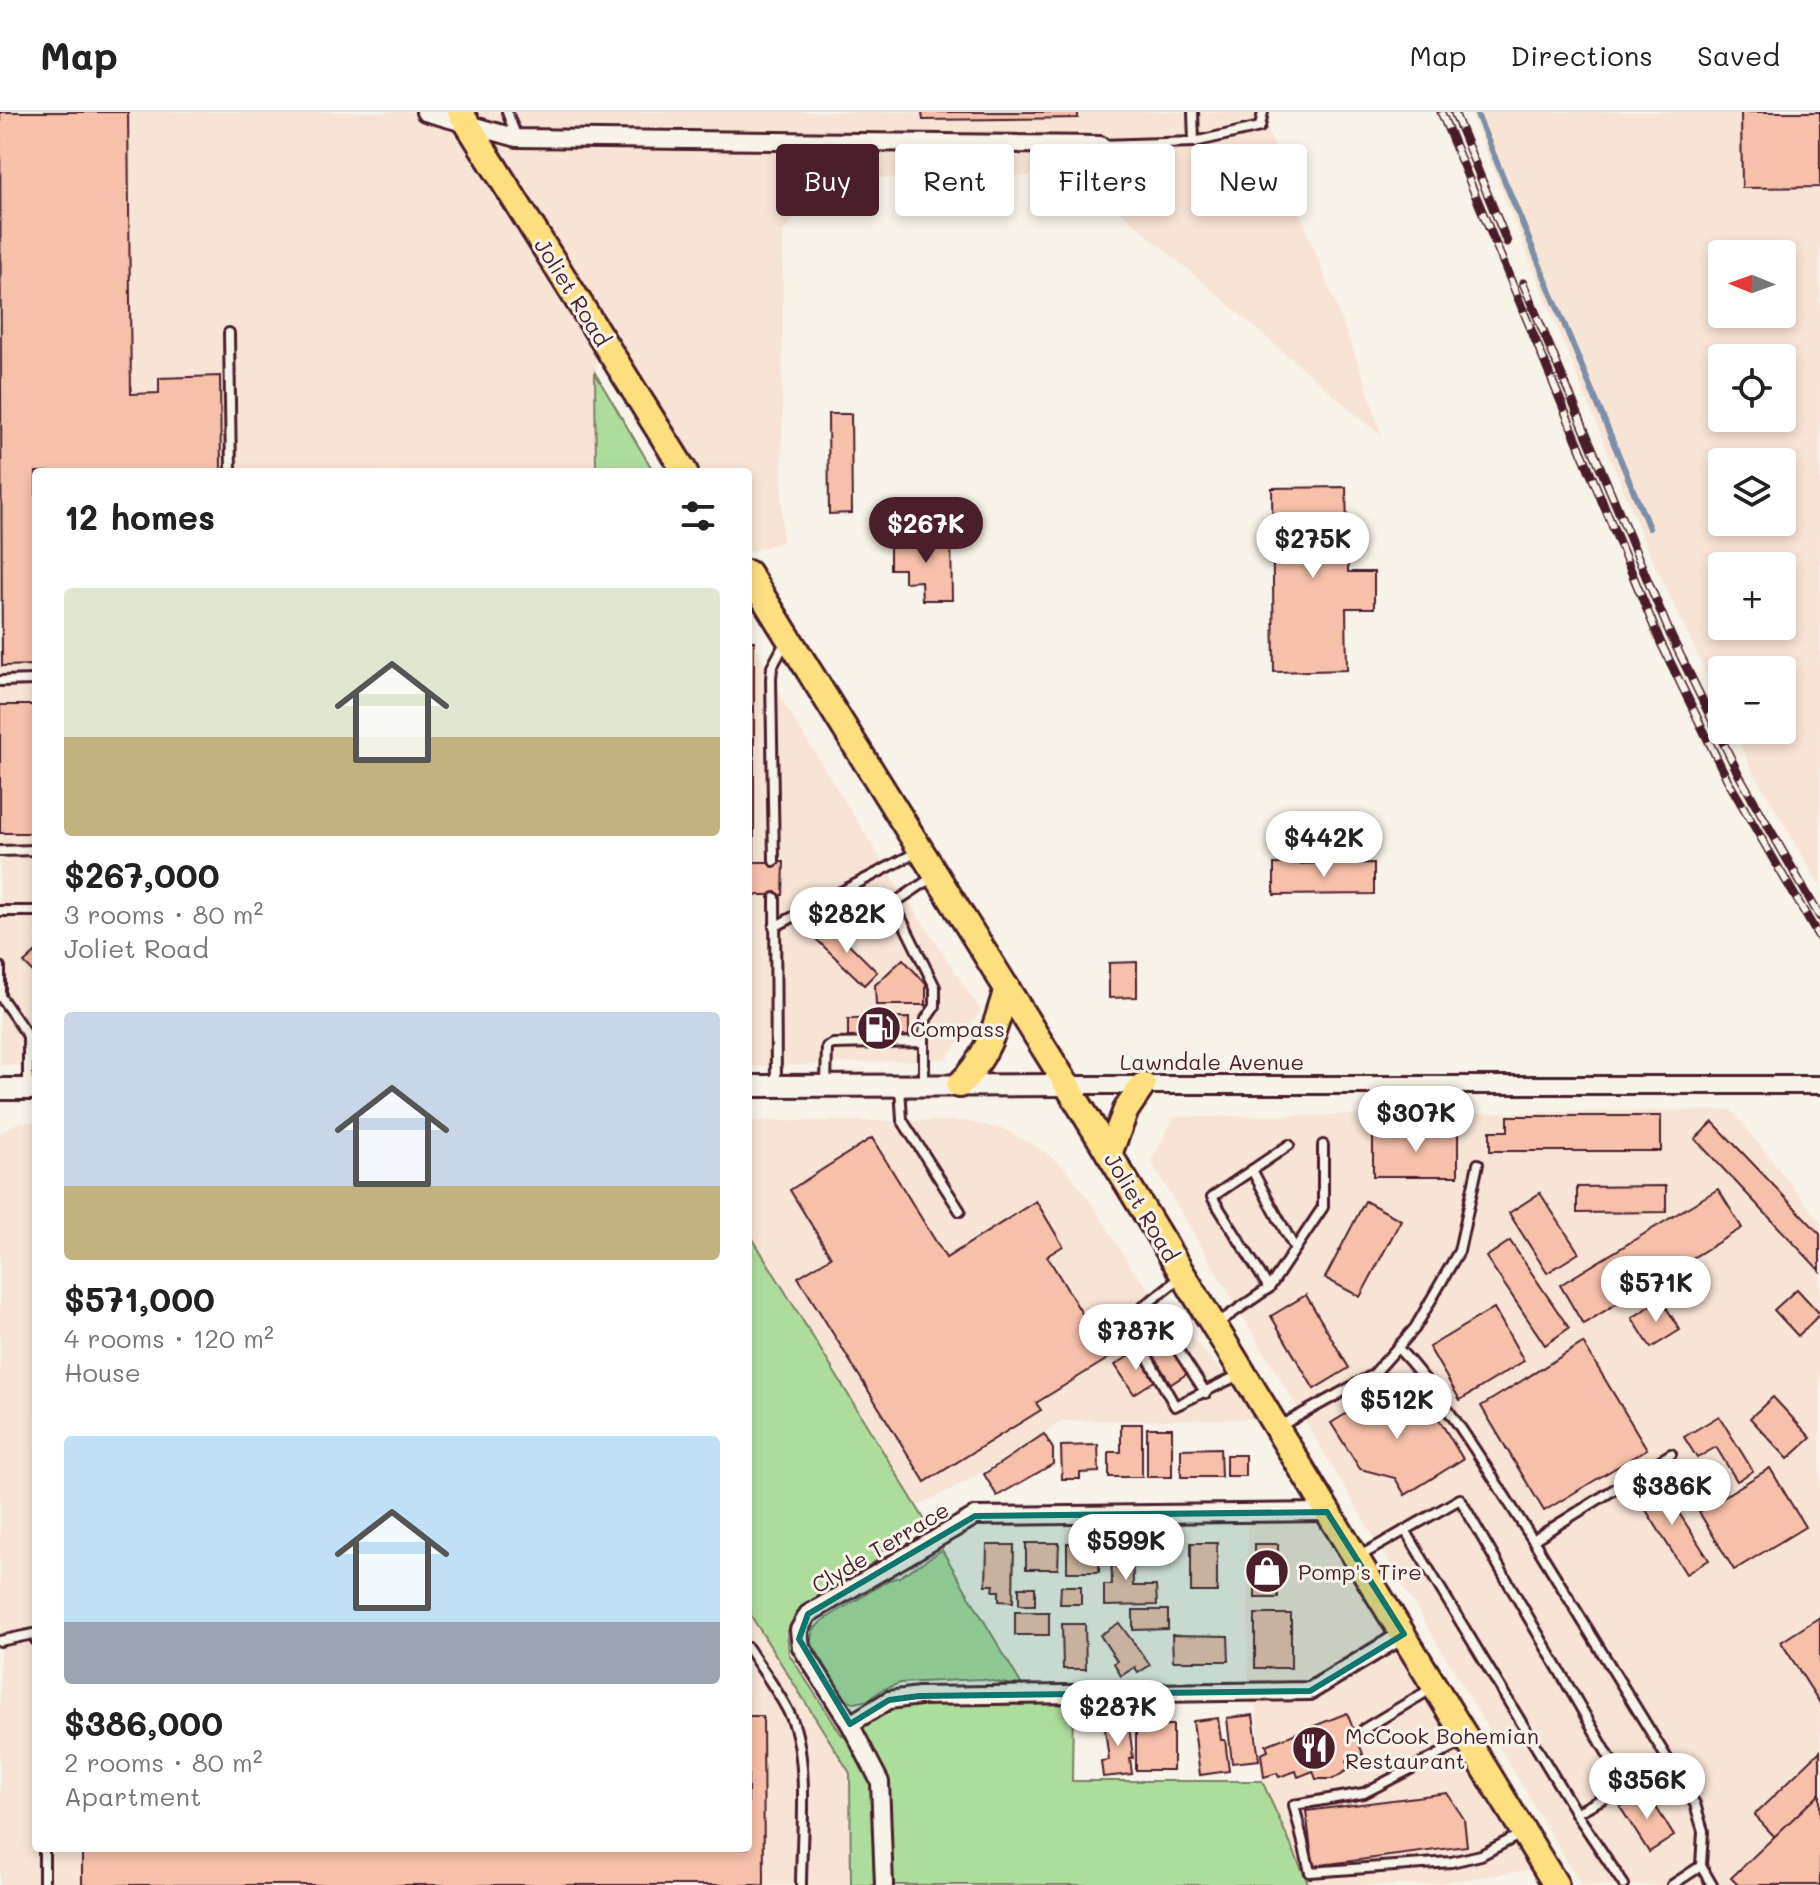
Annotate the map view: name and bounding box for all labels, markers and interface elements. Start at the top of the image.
text: Map [40,30,118,80]
text: Map [1410,37,1467,73]
text: Directions [1511,37,1653,73]
text: Saved [1697,37,1780,73]
chip: Buy [776,144,879,216]
chip: Rent [895,144,1014,216]
chip: Filters [1030,144,1175,216]
chip: New [1191,144,1307,216]
street label: Joliet Road [528,232,618,352]
north arrow [1708,240,1796,328]
map controls [1708,240,1796,744]
button: locate [1708,344,1796,432]
button: layers [1708,448,1796,536]
text: 12 homes [64,494,215,539]
icon: filters [676,494,720,538]
pin: $267K [870,497,982,565]
text: $267K [887,506,965,540]
pin: $275K [1257,512,1369,580]
text: $275K [1274,521,1352,555]
button: + [1708,552,1796,640]
icon: home [320,640,464,784]
button: − [1708,656,1796,744]
pin: $442K [1268,811,1380,879]
text: $442K [1284,820,1364,854]
text: $267,000 [64,852,220,897]
pin: $282K [791,887,903,955]
text: $282K [808,896,886,930]
text: 3 rooms · 80 m² [64,897,263,931]
text: Joliet Road [64,931,209,965]
fuel station icon: Compass [855,1004,903,1052]
place label: Compass [910,1014,1005,1043]
street label: Lawndale Avenue [1120,1047,1304,1076]
icon: home [320,1064,464,1208]
pin: $307K [1360,1086,1472,1154]
text: $307K [1376,1095,1456,1129]
street label: Joliet Road [1098,1147,1186,1267]
pin: $571K [1600,1256,1712,1324]
text: $571K [1619,1265,1693,1299]
text: $571,000 [64,1276,215,1321]
pin: $787K [1080,1304,1192,1372]
text: $787K [1097,1313,1175,1347]
text: 4 rooms · 120 m² [64,1321,274,1355]
text: House [64,1355,141,1389]
pin: $512K [1341,1373,1453,1441]
text: $512K [1360,1382,1434,1416]
pin: $386K [1616,1459,1728,1527]
text: $386K [1632,1468,1712,1502]
icon: home [320,1488,464,1632]
street label: Clyde Terrace [806,1495,954,1599]
pin: $599K [1070,1514,1182,1582]
text: $599K [1086,1523,1166,1557]
shop icon: Pomp's Tire [1243,1547,1291,1595]
place label: Pomp's Tire [1298,1557,1422,1586]
pin: $287K [1062,1680,1174,1748]
text: $287K [1079,1689,1157,1723]
text: $386,000 [64,1700,223,1745]
place label: McCook Bohemian Restaurant [1345,1721,1539,1775]
restaurant icon: McCook Bohemian Restaurant [1290,1724,1338,1772]
text: 2 rooms · 80 m² [64,1745,263,1779]
pin: $356K [1591,1753,1703,1821]
text: $356K [1607,1762,1687,1796]
text: Apartment [64,1779,201,1813]

